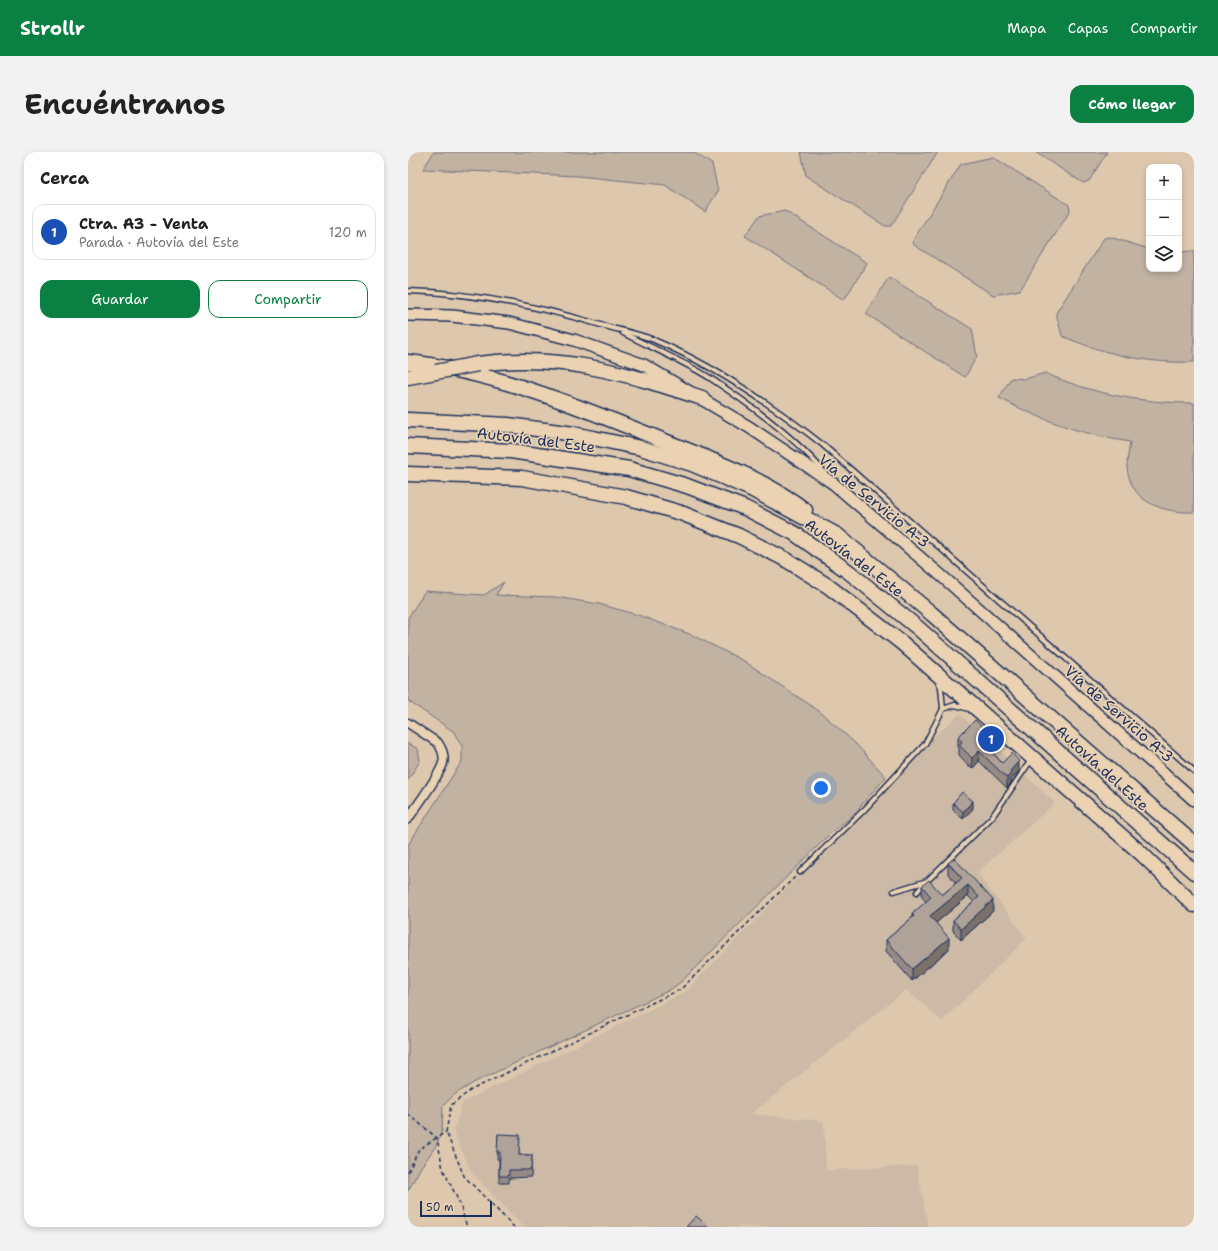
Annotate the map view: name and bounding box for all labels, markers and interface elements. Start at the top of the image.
text: Strollr [20,16,85,41]
text: Mapa [1007,19,1046,37]
text: Capas [1068,19,1109,37]
text: Compartir [1131,19,1198,37]
text: Encuéntranos [24,85,226,123]
button: Cómo llegar [1070,85,1194,123]
map controls [1146,164,1182,272]
button: + [1146,164,1182,200]
text: Cerca [40,167,89,189]
button: − [1146,200,1182,236]
text: Ctra. A3 - Venta [79,214,208,234]
text: 1 [51,224,57,241]
text: 120 m [329,224,367,241]
text: Parada · Autovía del Este [79,234,239,251]
button: layers [1146,236,1182,272]
button: Guardar [40,280,200,318]
button: Compartir [208,280,368,318]
street label: Autovía del Este [476,423,596,457]
street label: Vía de Servicio A-3 [814,450,934,552]
street label: Autovía del Este [800,514,908,602]
street label: Vía de Servicio A-3 [1060,661,1178,767]
street label: Autovía del Este [1051,721,1153,815]
pin: 1 [978,724,1004,754]
your location [811,778,831,798]
scale bar [420,1199,492,1218]
text: 50 m [426,1200,454,1215]

